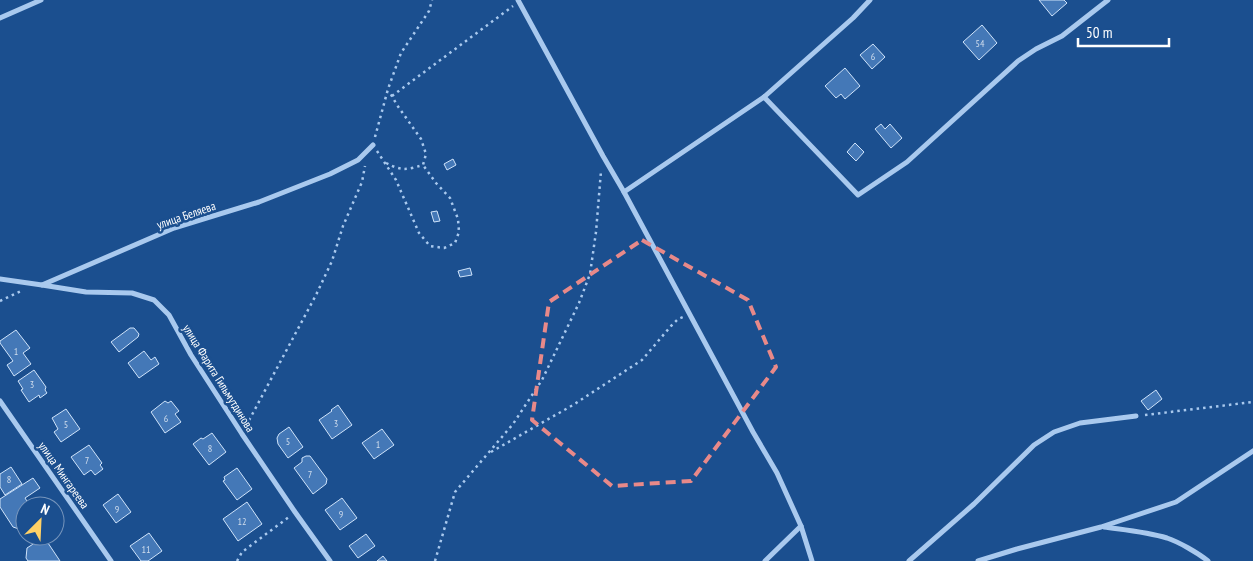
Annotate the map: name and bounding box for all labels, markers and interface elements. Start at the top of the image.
scale bar [1078,15,1169,47]
text: 50 m [1086,23,1112,42]
house number: 54 [976,37,985,50]
house number: 6 [871,50,876,63]
street label: улица Беляева [155,198,218,232]
street label: улица Фарита Гильмутдинова [180,321,258,435]
house number: 1 [14,345,18,358]
house number: 3 [30,378,34,391]
house number: 6 [164,412,169,425]
house number: 3 [334,417,338,430]
house number: 5 [64,418,68,431]
house number: 5 [286,435,290,448]
house number: 1 [376,438,380,451]
street label: улица Мингареева [35,439,93,512]
house number: 8 [208,442,212,455]
house number: 7 [85,454,89,467]
house number: 7 [308,468,312,481]
house number: 8 [7,473,11,486]
north arrow [15,496,65,546]
text: N [38,499,52,519]
house number: 9 [115,503,119,516]
house number: 9 [339,508,343,521]
house number: 12 [238,515,247,528]
house number: 11 [142,543,151,556]

